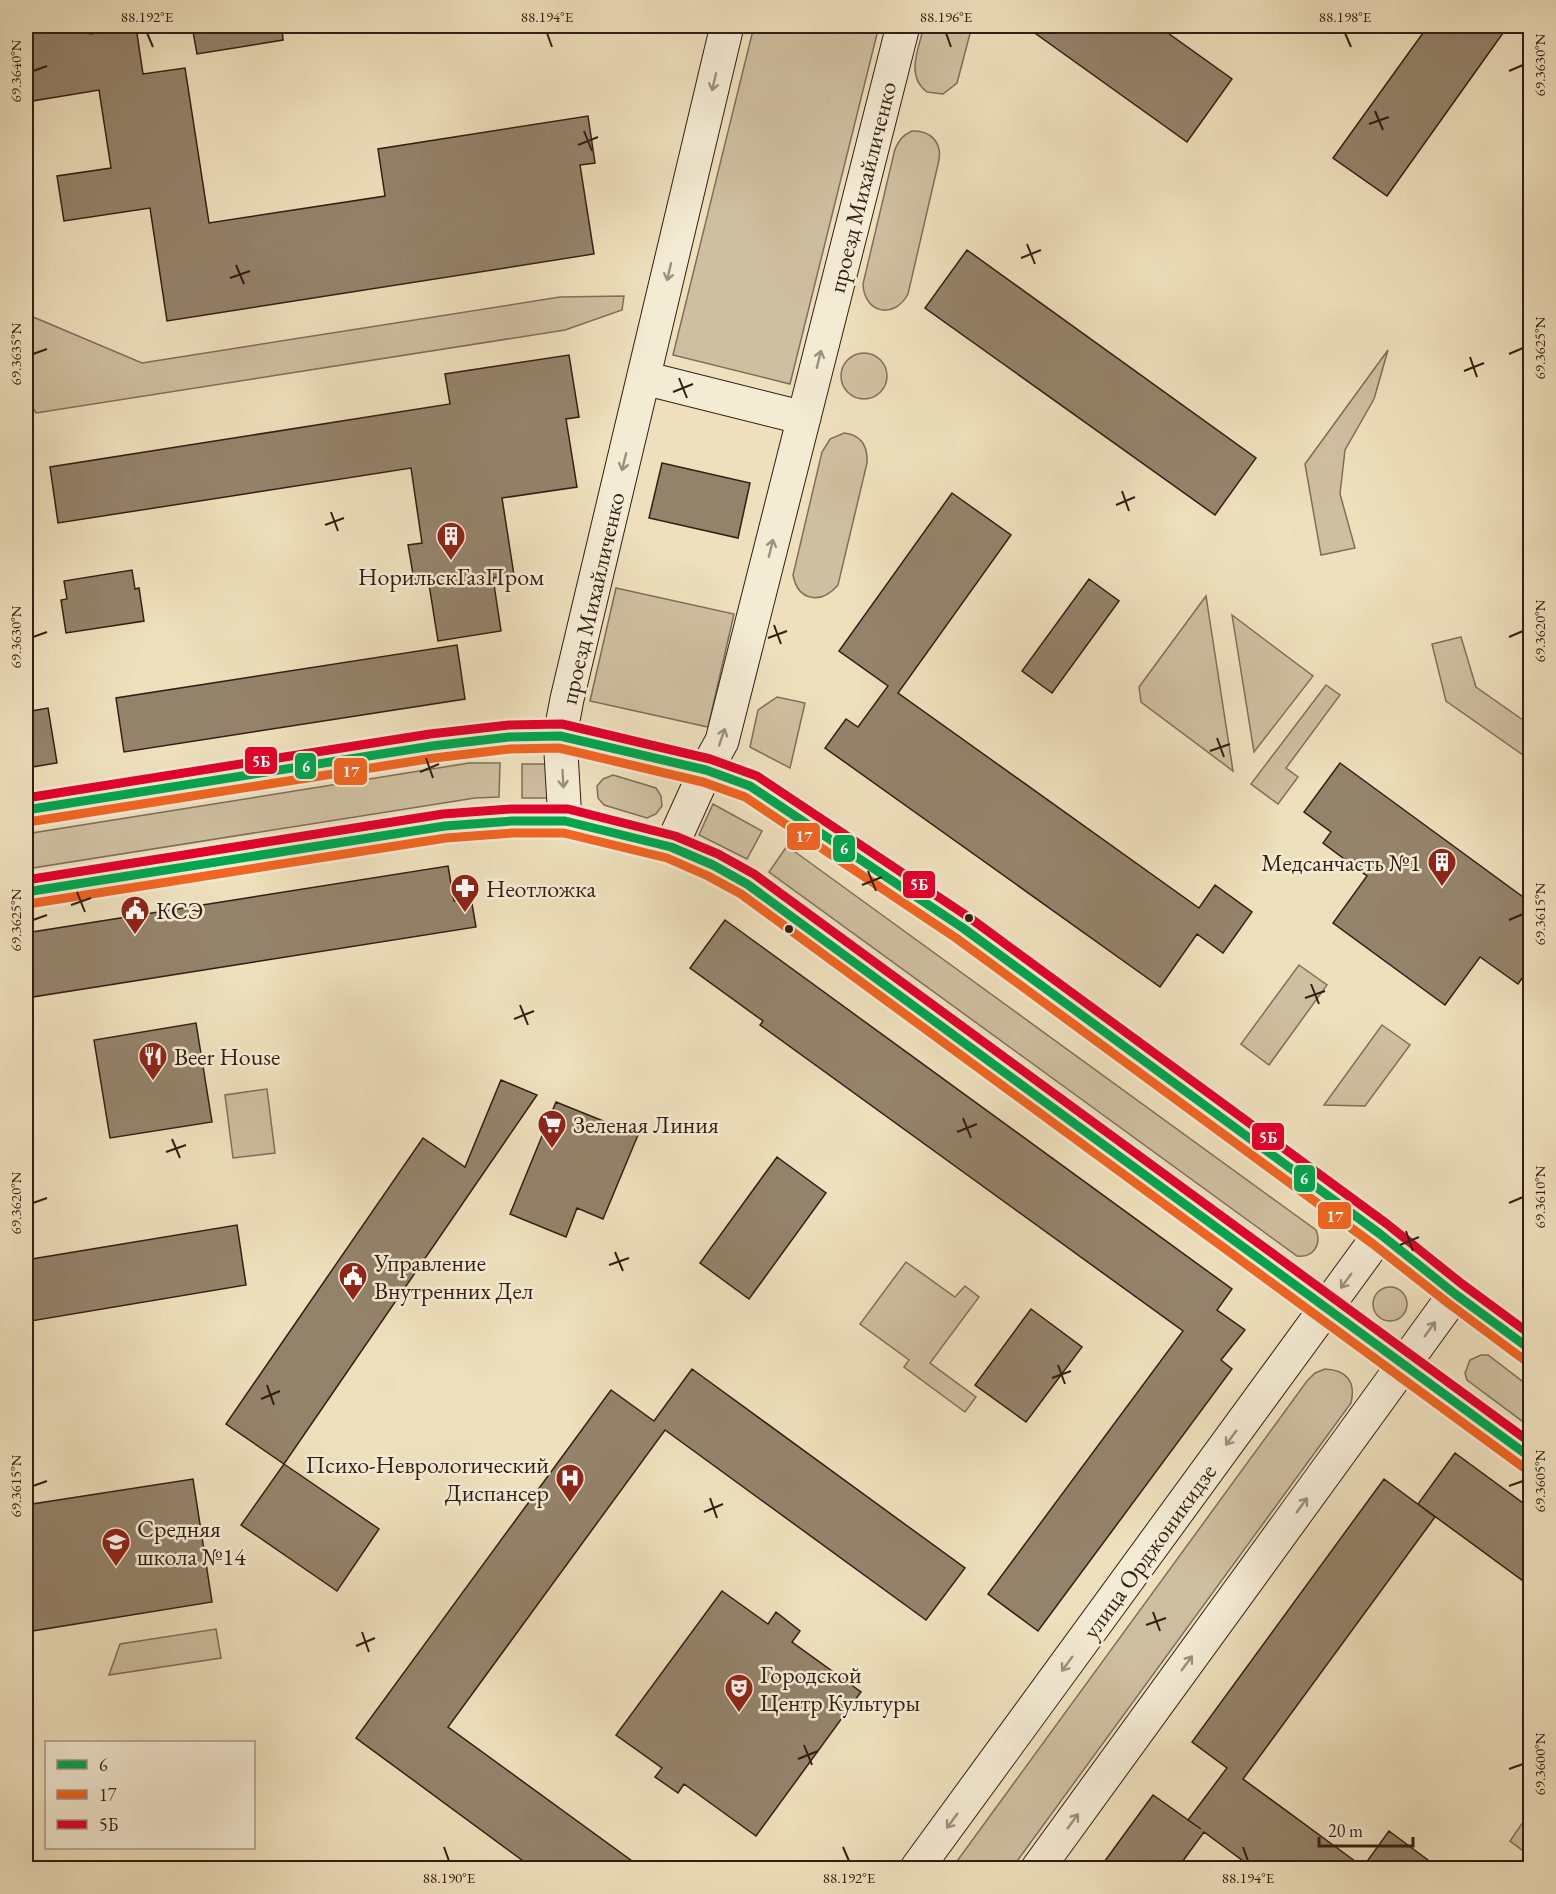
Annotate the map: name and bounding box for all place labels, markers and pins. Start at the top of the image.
building icon: НорильскГазПром [435,520,467,562]
place label: НорильскГазПром [358,561,544,592]
building icon: Медсанчасть №1 [1426,846,1458,888]
place label: Медсанчасть №1 [1261,847,1421,878]
pharmacy icon: Неотложка [449,872,481,914]
place label: Неотложка [486,873,596,904]
public building icon: КСЭ [119,894,151,936]
place label: КСЭ [156,895,203,926]
unlabelled marker [963,912,975,924]
unlabelled marker [783,923,795,935]
restaurant icon: Beer House [137,1040,169,1082]
place label: Beer House [174,1041,280,1072]
supermarket icon: Зеленая Линия [536,1108,568,1150]
place label: Зеленая Линия [573,1109,719,1140]
place label: Управление Внутренних Дел [373,1247,533,1306]
public building icon: Управление Внутренних Дел [337,1260,369,1302]
place label: Психо-Неврологический Диспансер [305,1449,549,1508]
hospital icon: Психо-Неврологический Диспансер [554,1462,586,1504]
place label: Средняя школа №14 [137,1513,246,1572]
school or university icon: Средняя школа №14 [100,1526,132,1568]
place label: Городской Центр Культуры [760,1659,920,1718]
theatre icon: Городской Центр Культуры [723,1672,755,1714]

